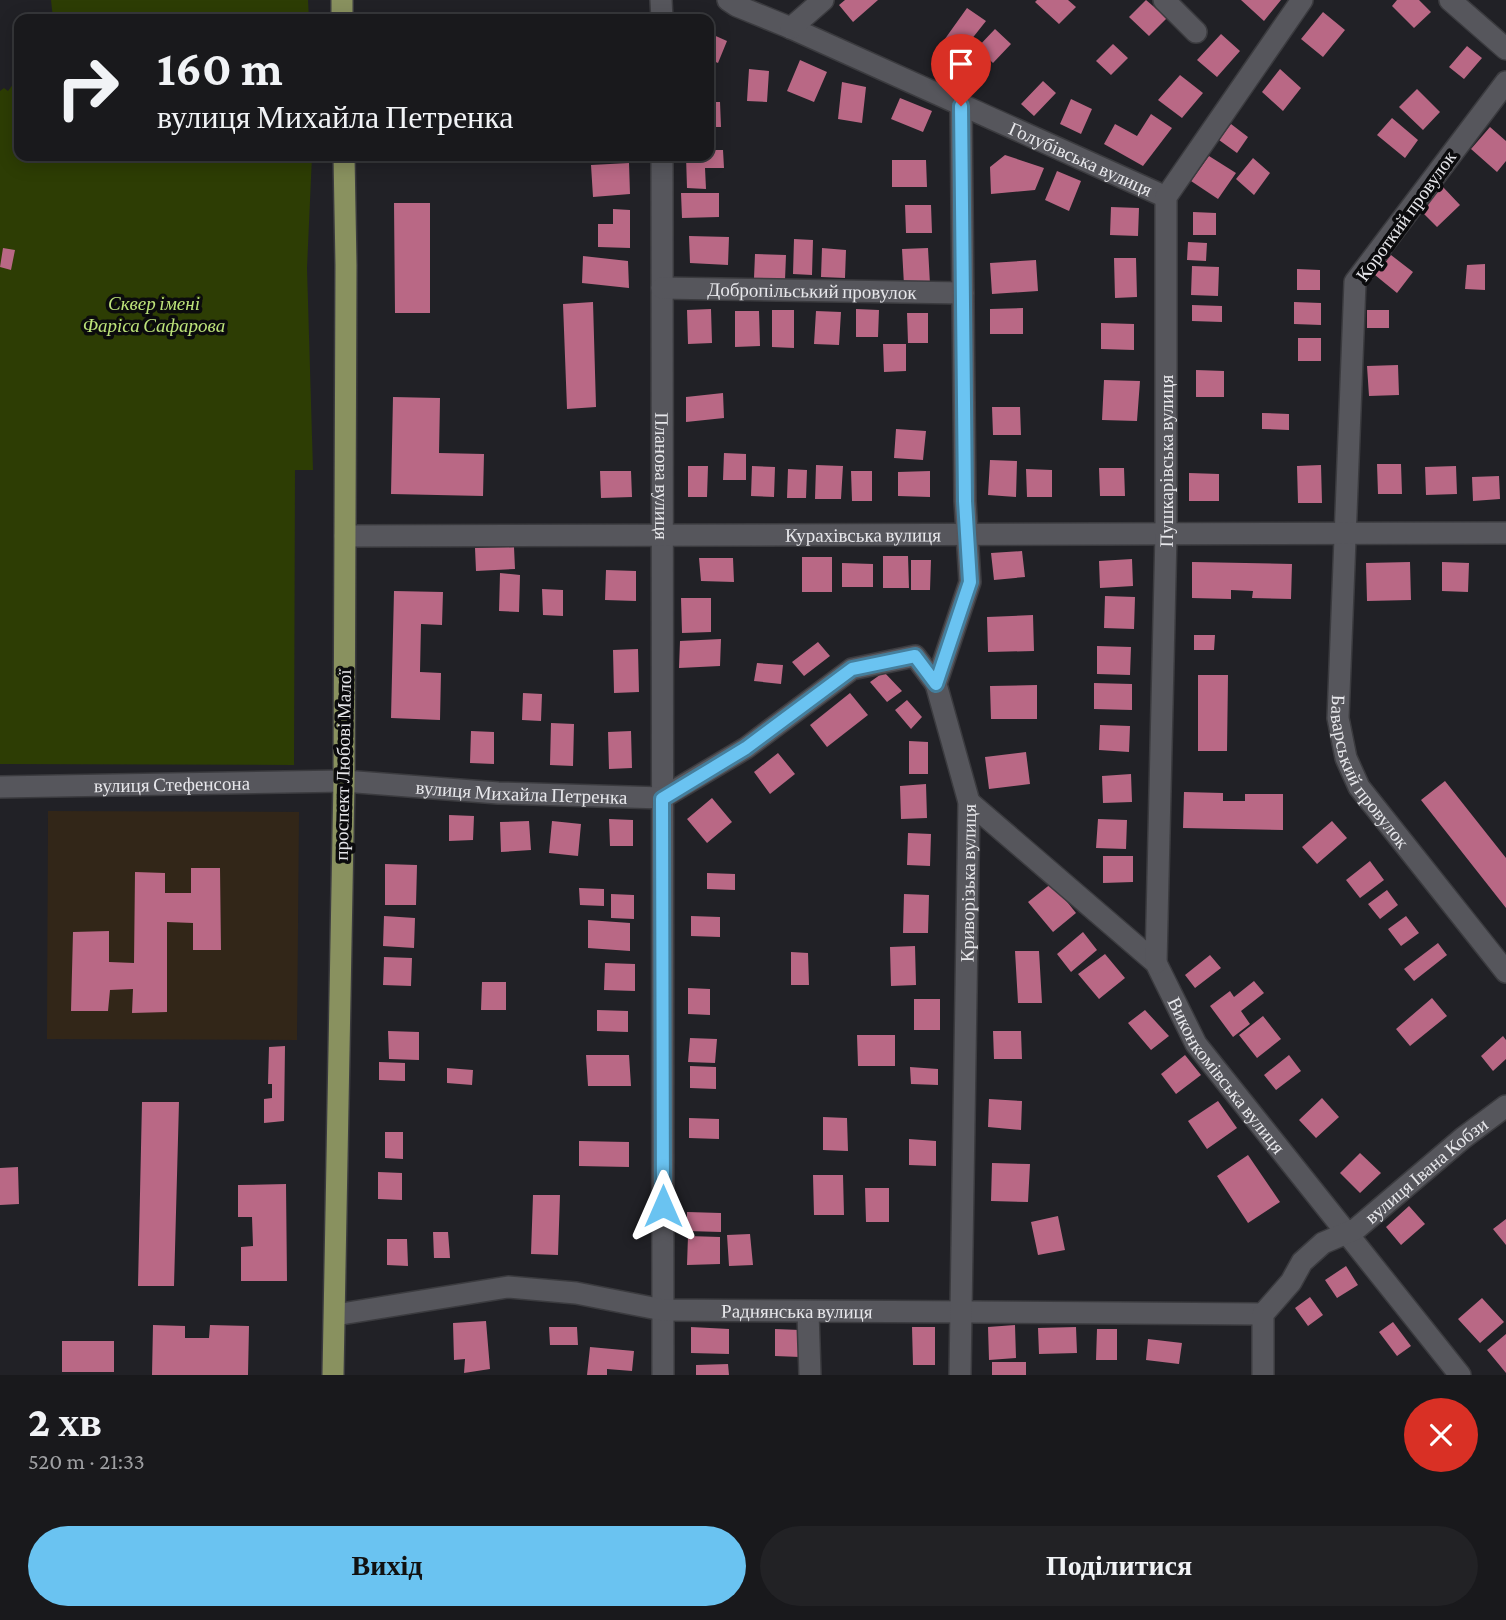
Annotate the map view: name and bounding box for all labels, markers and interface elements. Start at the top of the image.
pin [931,34,991,106]
text: 160 m [157,41,283,96]
icon: right [42,42,133,133]
icon: arrive [942,45,980,83]
text: вулиця Михайла Петренка [157,99,513,135]
street label: Голубівська вулиця [1006,117,1156,200]
street label: Короткий провулок [1352,146,1461,285]
street label: Добропільський провулок [707,278,918,303]
park label: Сквер імені Фаріса Сафарова [83,293,225,336]
street label: Пушкарівська вулиця [1155,375,1177,548]
street label: Планова вулиця [652,412,673,540]
street label: Курахівська вулиця [785,524,941,545]
street label: проспект Любові Малої [331,668,355,861]
street label: Баварський провулок [1327,694,1414,853]
street label: вулиця Стефенсона [94,772,251,796]
street label: вулиця Михайла Петренка [415,776,628,807]
street label: Криворізька вулиця [956,804,979,962]
street label: Виконкомівська вулиця [1164,994,1290,1158]
street label: вулиця Івана Кобзи [1360,1113,1492,1227]
position arrow [626,1169,700,1243]
street label: Раднянська вулиця [721,1300,873,1322]
text: 2 хв [28,1398,102,1445]
button: close [1404,1398,1478,1472]
text: 520 m · 21:33 [28,1448,145,1474]
button: Вихід [28,1526,746,1606]
button: Поділитися [760,1526,1478,1606]

